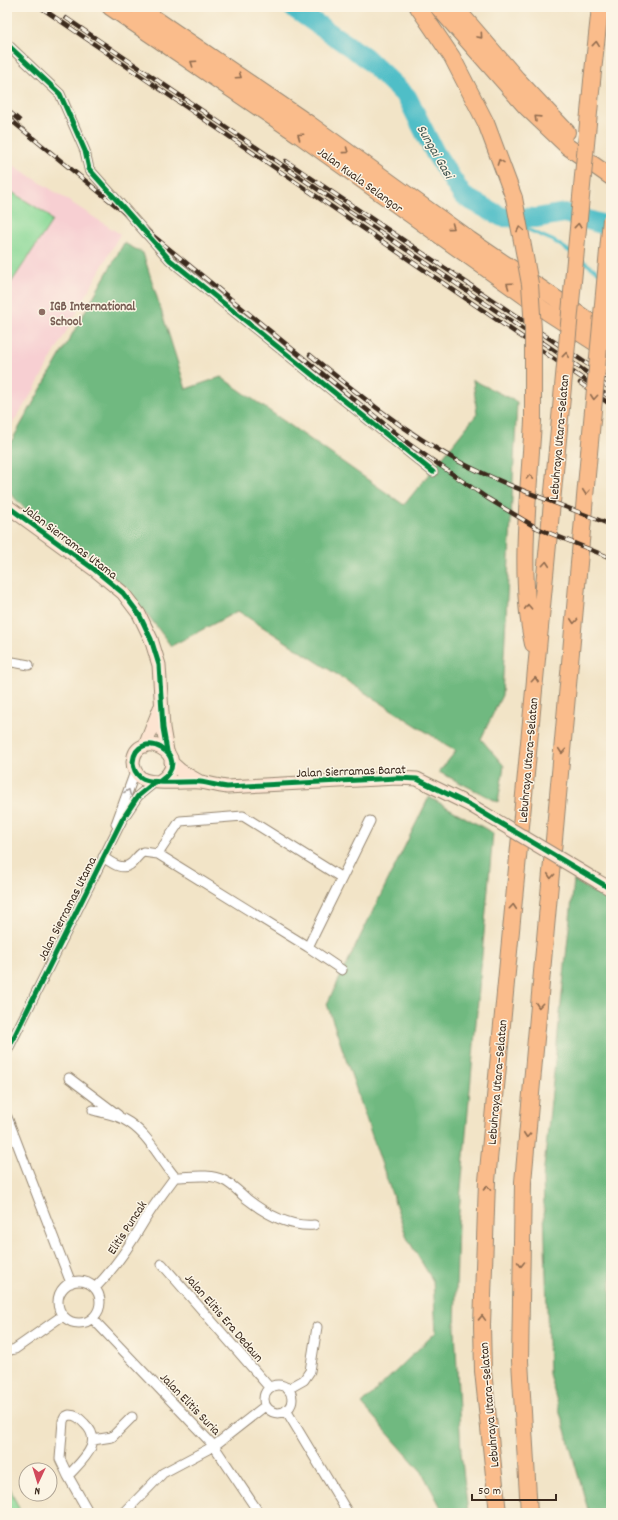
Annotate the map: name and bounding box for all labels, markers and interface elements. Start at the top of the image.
one-way arrow [476,32,483,39]
one-way arrow [591,41,600,47]
one-way arrow [190,61,197,68]
one-way arrow [235,71,242,78]
one-way arrow [534,115,542,122]
water label: Sungai Gasi [411,121,459,185]
one-way arrow [298,134,305,141]
street label: Jalan Kuala Selangor [313,143,406,219]
one-way arrow [342,146,349,154]
one-way arrow [497,158,505,165]
one-way arrow [447,222,454,229]
one-way arrow [574,223,583,229]
one-way arrow [517,226,525,233]
one-way arrow [506,282,513,290]
place label: IGB International School [50,298,136,332]
marker: IGB International School [37,307,47,317]
one-way arrow [561,352,570,358]
street label: Lebuhraya Utara–Selatan [546,374,575,501]
one-way arrow [590,394,599,400]
one-way arrow [526,474,534,480]
one-way arrow [581,489,590,495]
street label: Jalan Sierramas Utama [18,501,122,586]
one-way arrow [541,561,550,567]
one-way arrow [523,604,532,610]
one-way arrow [570,618,579,624]
one-way arrow [530,677,539,683]
street label: Lebuhraya Utara–Selatan [515,697,544,824]
one-way arrow [558,748,567,754]
street label: Jalan Sierramas Barat [296,761,407,784]
one-way arrow [123,789,131,797]
street label: Jalan Sierramas Utama [34,853,103,964]
one-way arrow [546,873,555,879]
one-way arrow [508,904,517,910]
one-way arrow [535,1002,544,1008]
street label: Lebuhraya Utara–Selatan [484,1019,513,1146]
one-way arrow [523,1132,532,1138]
one-way arrow [482,1185,491,1191]
street label: Elitis Puncak [103,1198,153,1259]
one-way arrow [517,1261,525,1267]
street label: Jalan Elitis Era Dedaun [179,1270,267,1367]
one-way arrow [478,1315,487,1321]
street label: Lebuhraya Utara–Selatan [476,1341,505,1468]
street label: Jalan Elitis Suria [154,1369,225,1441]
north arrow [18,1462,58,1502]
scale bar [472,1476,556,1502]
text: N [34,1482,41,1498]
text: 50 m [478,1483,501,1500]

